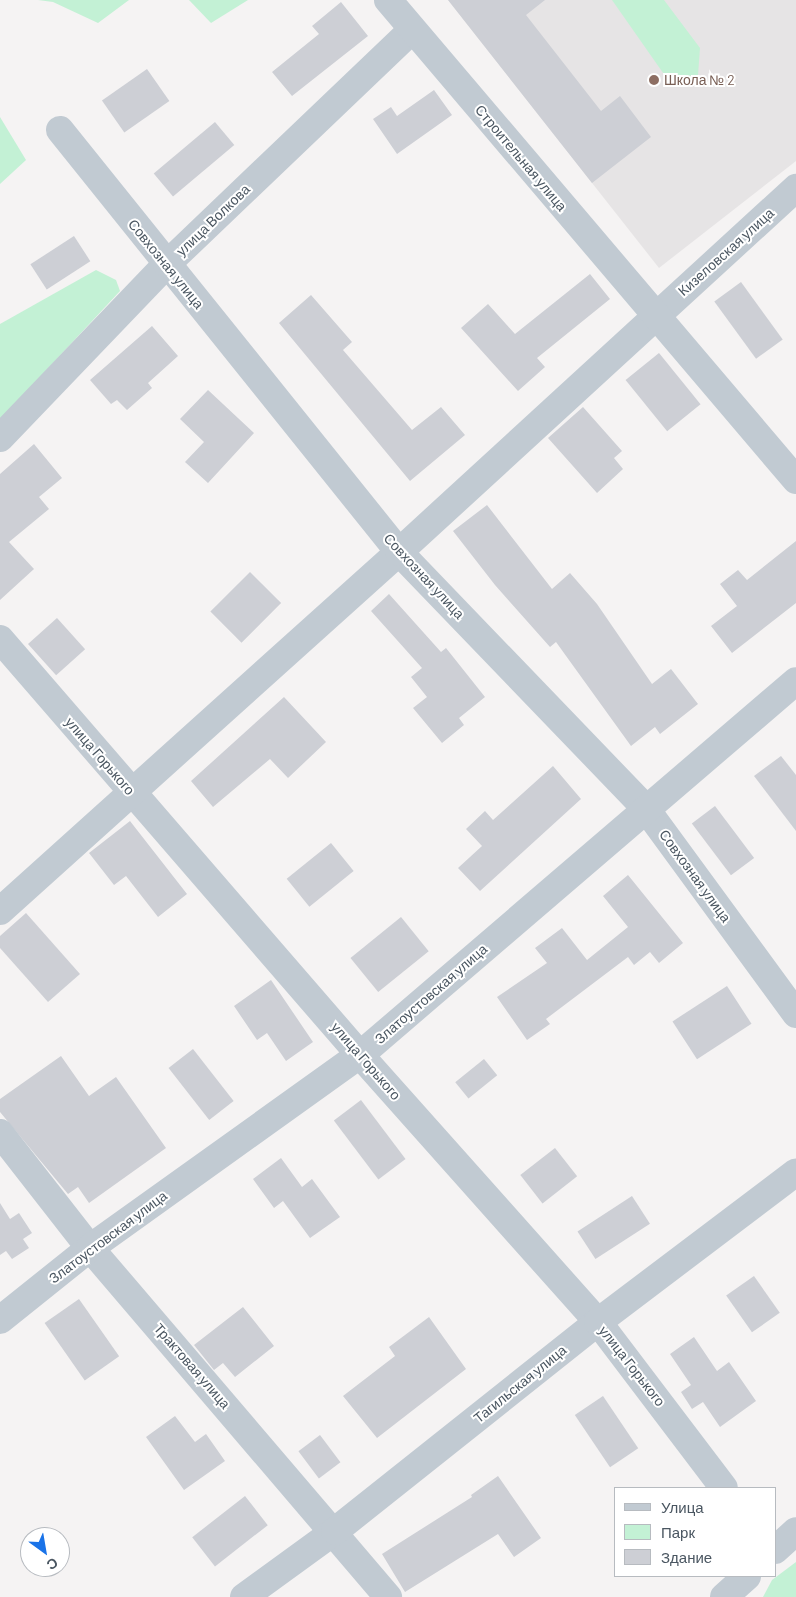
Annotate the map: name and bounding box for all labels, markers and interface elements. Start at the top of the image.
place label: Школа № 2 [664,72,735,88]
marker: Школа № 2 [648,74,660,86]
street label: Строительная улица [472,102,570,214]
street label: улица Волкова [173,181,253,259]
street label: Кизеловская улица [675,205,777,299]
street label: Совхозная улица [125,216,207,312]
street label: Совхозная улица [380,530,468,622]
street label: улица Горького [62,714,138,798]
street label: Совхозная улица [656,826,734,926]
street label: Златоустовская улица [371,941,491,1047]
street label: улица Горького [328,1019,404,1103]
street label: Златоустовская улица [46,1187,170,1287]
street label: Трактовая улица [150,1320,234,1412]
street label: улица Горького [595,1322,669,1410]
street label: Тагильская улица [470,1342,570,1426]
legend [614,1487,776,1577]
text: Улица [661,1498,704,1516]
text: Парк [661,1523,695,1541]
north arrow [20,1527,70,1577]
text: Здание [661,1548,712,1566]
text: С [44,1554,61,1574]

